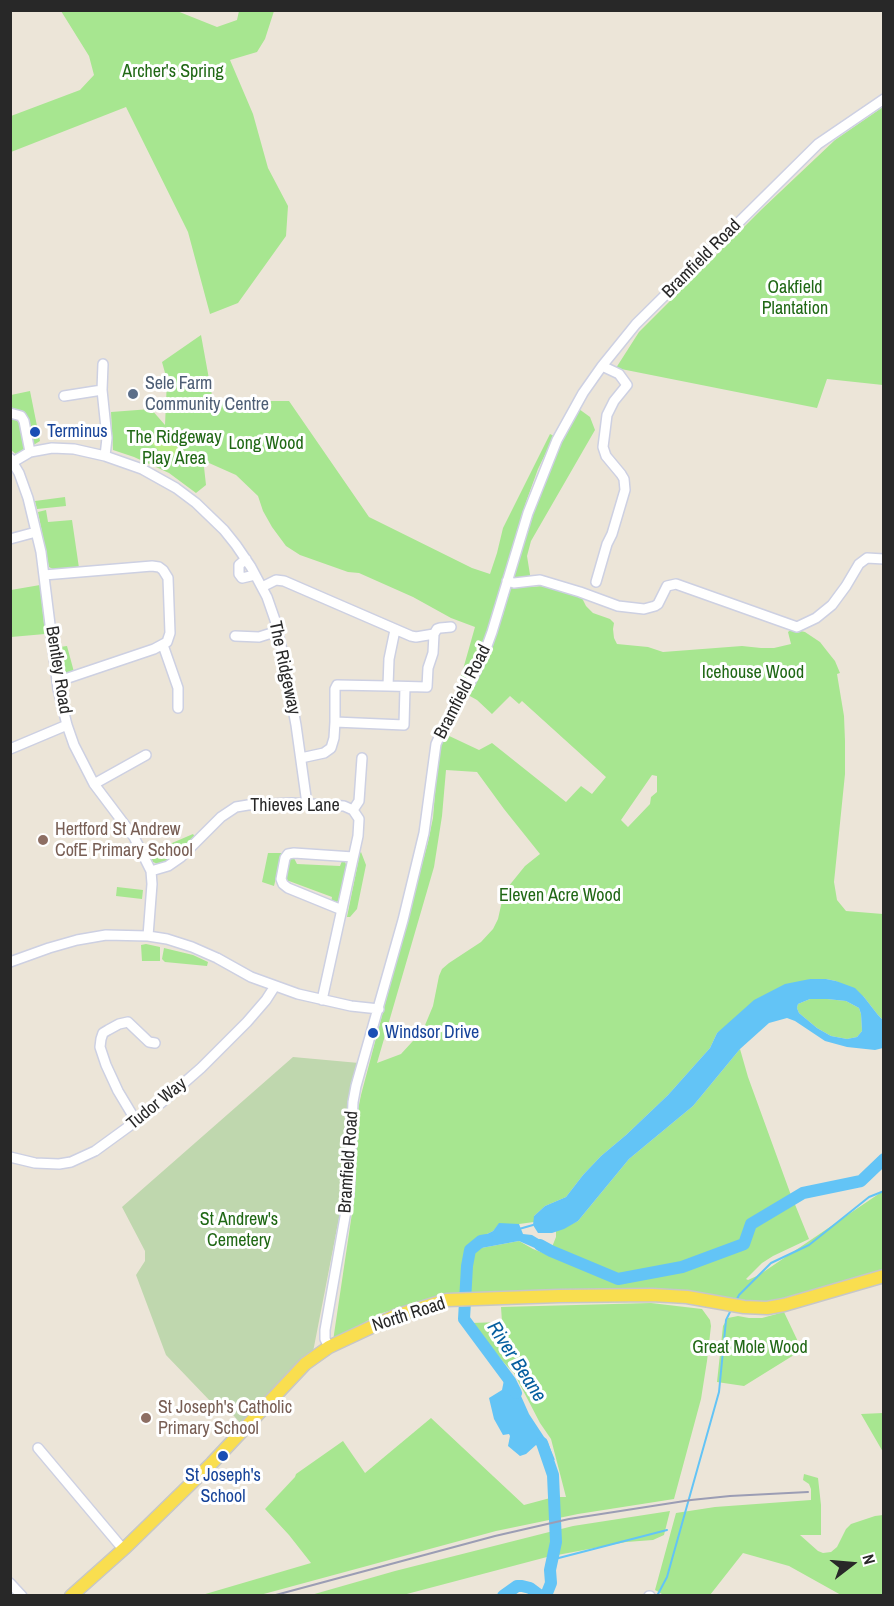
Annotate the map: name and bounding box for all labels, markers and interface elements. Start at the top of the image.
park label: Archer's Spring [122,61,224,83]
street label: Bramfield Road [658,215,746,303]
park label: Oakfield Plantation [762,277,828,320]
place label: Sele Farm Community Centre [145,373,269,416]
marker: Sele Farm Community Centre [126,387,140,401]
place label: Terminus [47,421,108,443]
marker: Terminus [28,425,42,439]
park label: The Ridgeway Play Area [126,427,222,470]
park label: Long Wood [228,433,304,455]
street label: The Ridgeway [264,619,304,717]
street label: Bentley Road [40,625,76,715]
street label: Bramfield Road [430,641,496,743]
park label: Icehouse Wood [702,662,804,684]
street label: Thieves Lane [250,795,340,817]
place label: Hertford St Andrew CofE Primary School [55,819,193,862]
marker: Hertford St Andrew CofE Primary School [36,833,50,847]
park label: Eleven Acre Wood [499,885,621,907]
place label: Windsor Drive [385,1022,479,1044]
marker: Windsor Drive [366,1026,380,1040]
street label: Tudor Way [123,1073,191,1135]
street label: Bramfield Road [335,1110,363,1214]
park label: St Andrew's Cemetery [200,1209,278,1252]
street label: North Road [370,1293,448,1337]
water label: River Beane [481,1317,551,1407]
park label: Great Mole Wood [692,1337,808,1359]
place label: St Joseph's Catholic Primary School [158,1397,292,1440]
marker: St Joseph's Catholic Primary School [139,1411,153,1425]
marker: St Joseph's School [216,1449,230,1463]
place label: St Joseph's School [185,1465,261,1508]
north arrow [822,1534,882,1594]
text: N [857,1551,881,1567]

